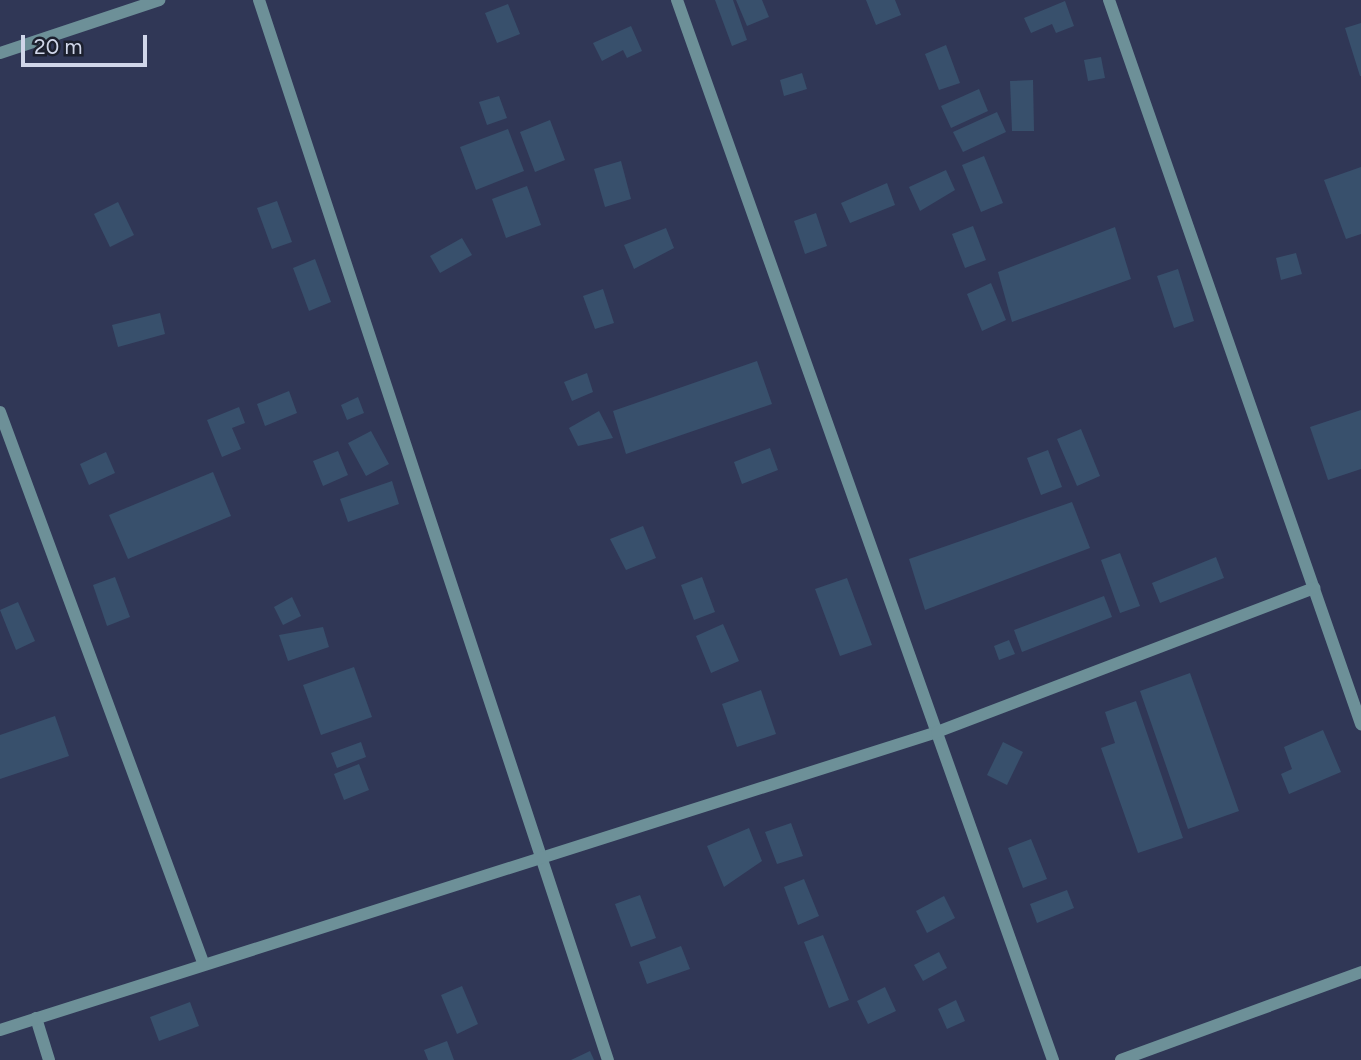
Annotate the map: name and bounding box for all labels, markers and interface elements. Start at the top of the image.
scale bar [24,21,150,65]
text: 20 m [34,34,82,59]

